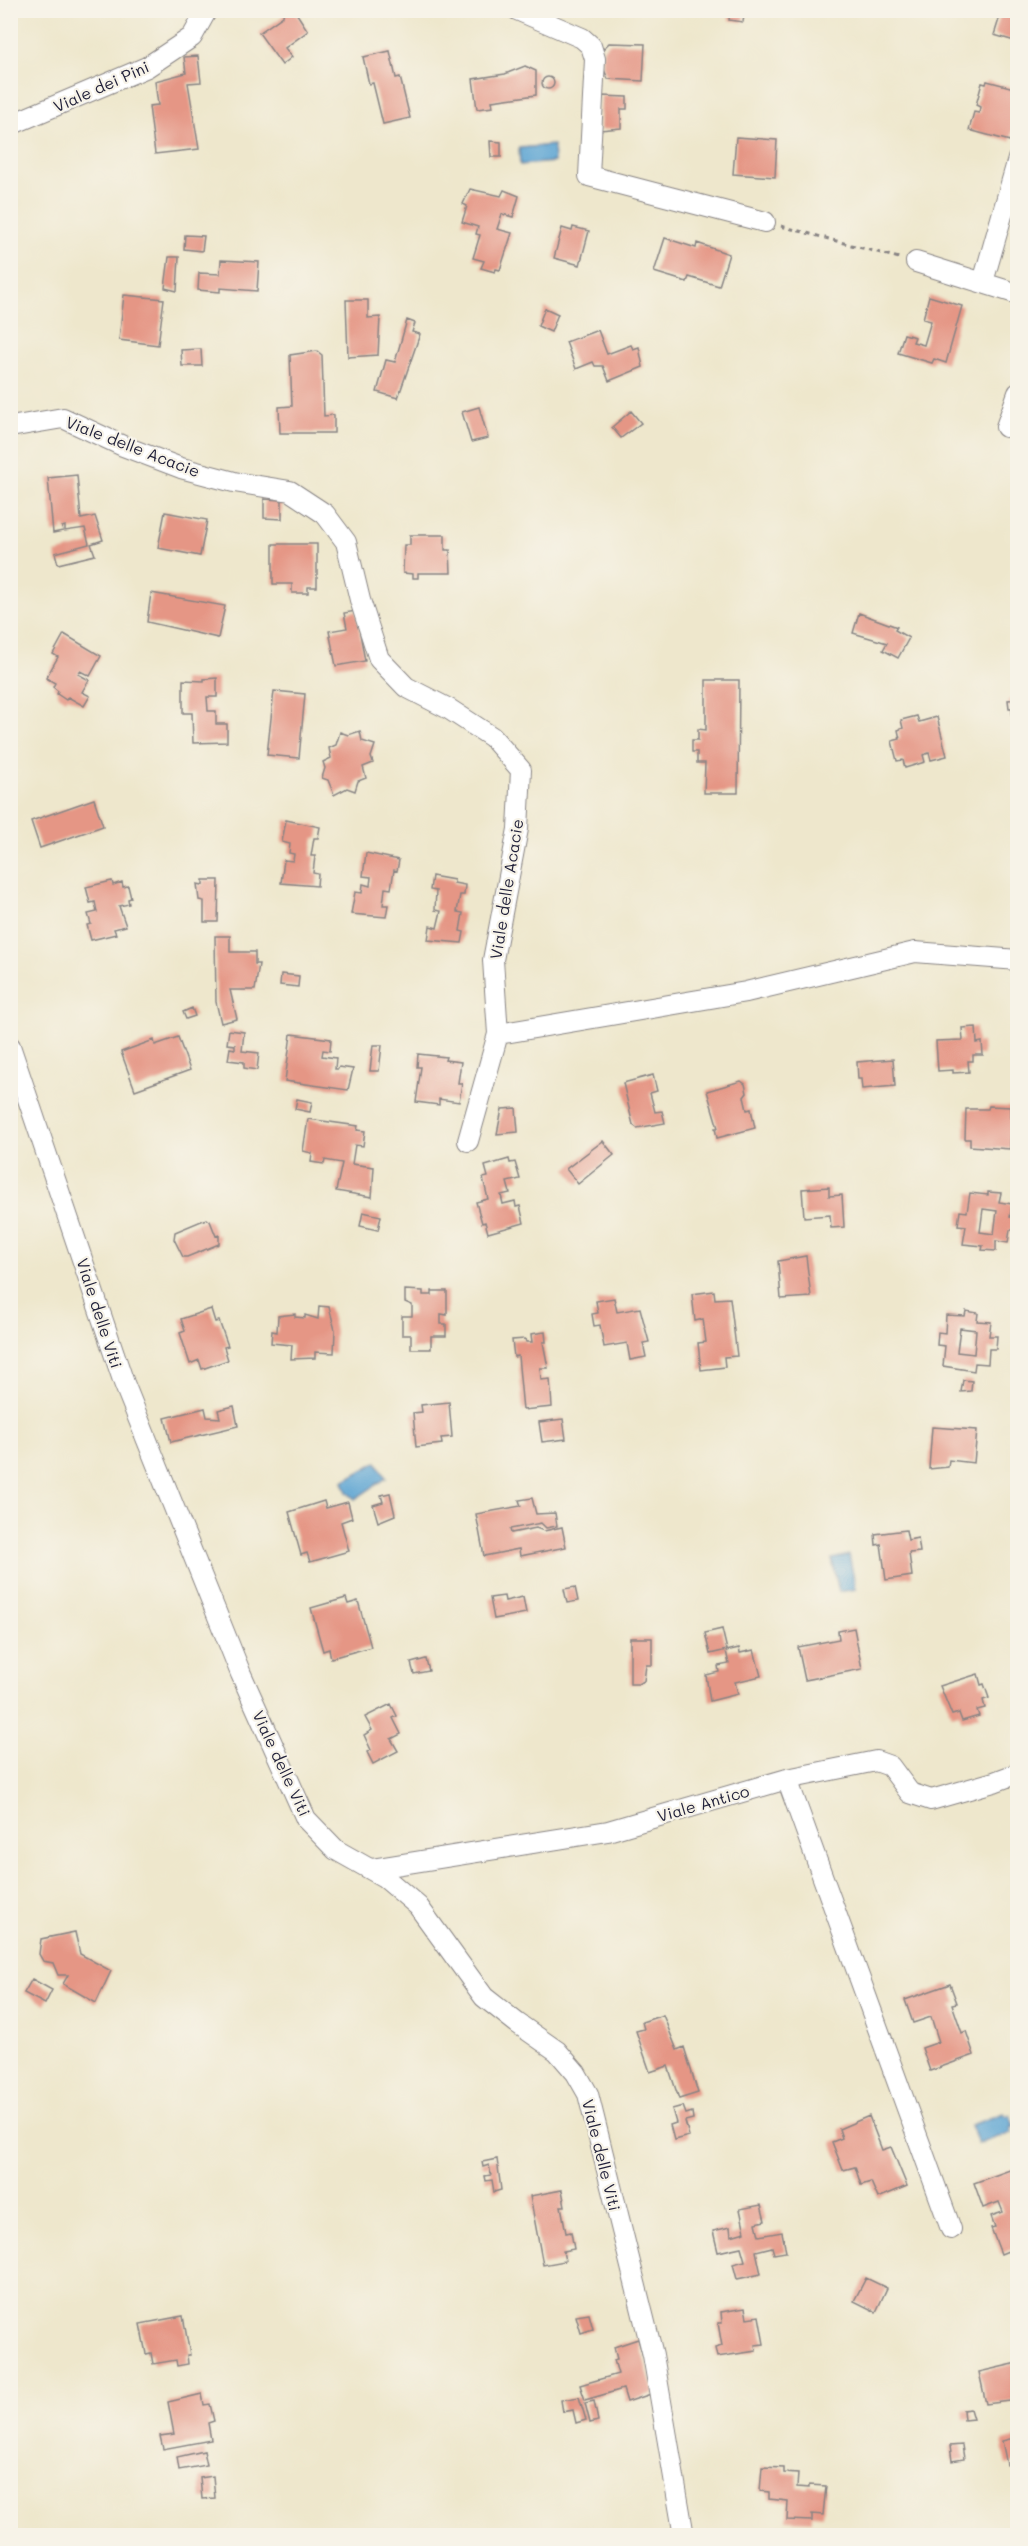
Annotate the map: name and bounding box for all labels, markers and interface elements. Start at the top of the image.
street label: Viale dei Pini [50,56,152,116]
street label: Viale delle Acacie [63,411,203,481]
street label: Viale delle Acacie [485,817,527,961]
street label: Viale delle Viti [72,1255,128,1371]
street label: Viale delle Viti [248,1707,316,1819]
street label: Viale Antico [654,1780,752,1826]
street label: Viale delle Viti [578,2097,626,2213]

